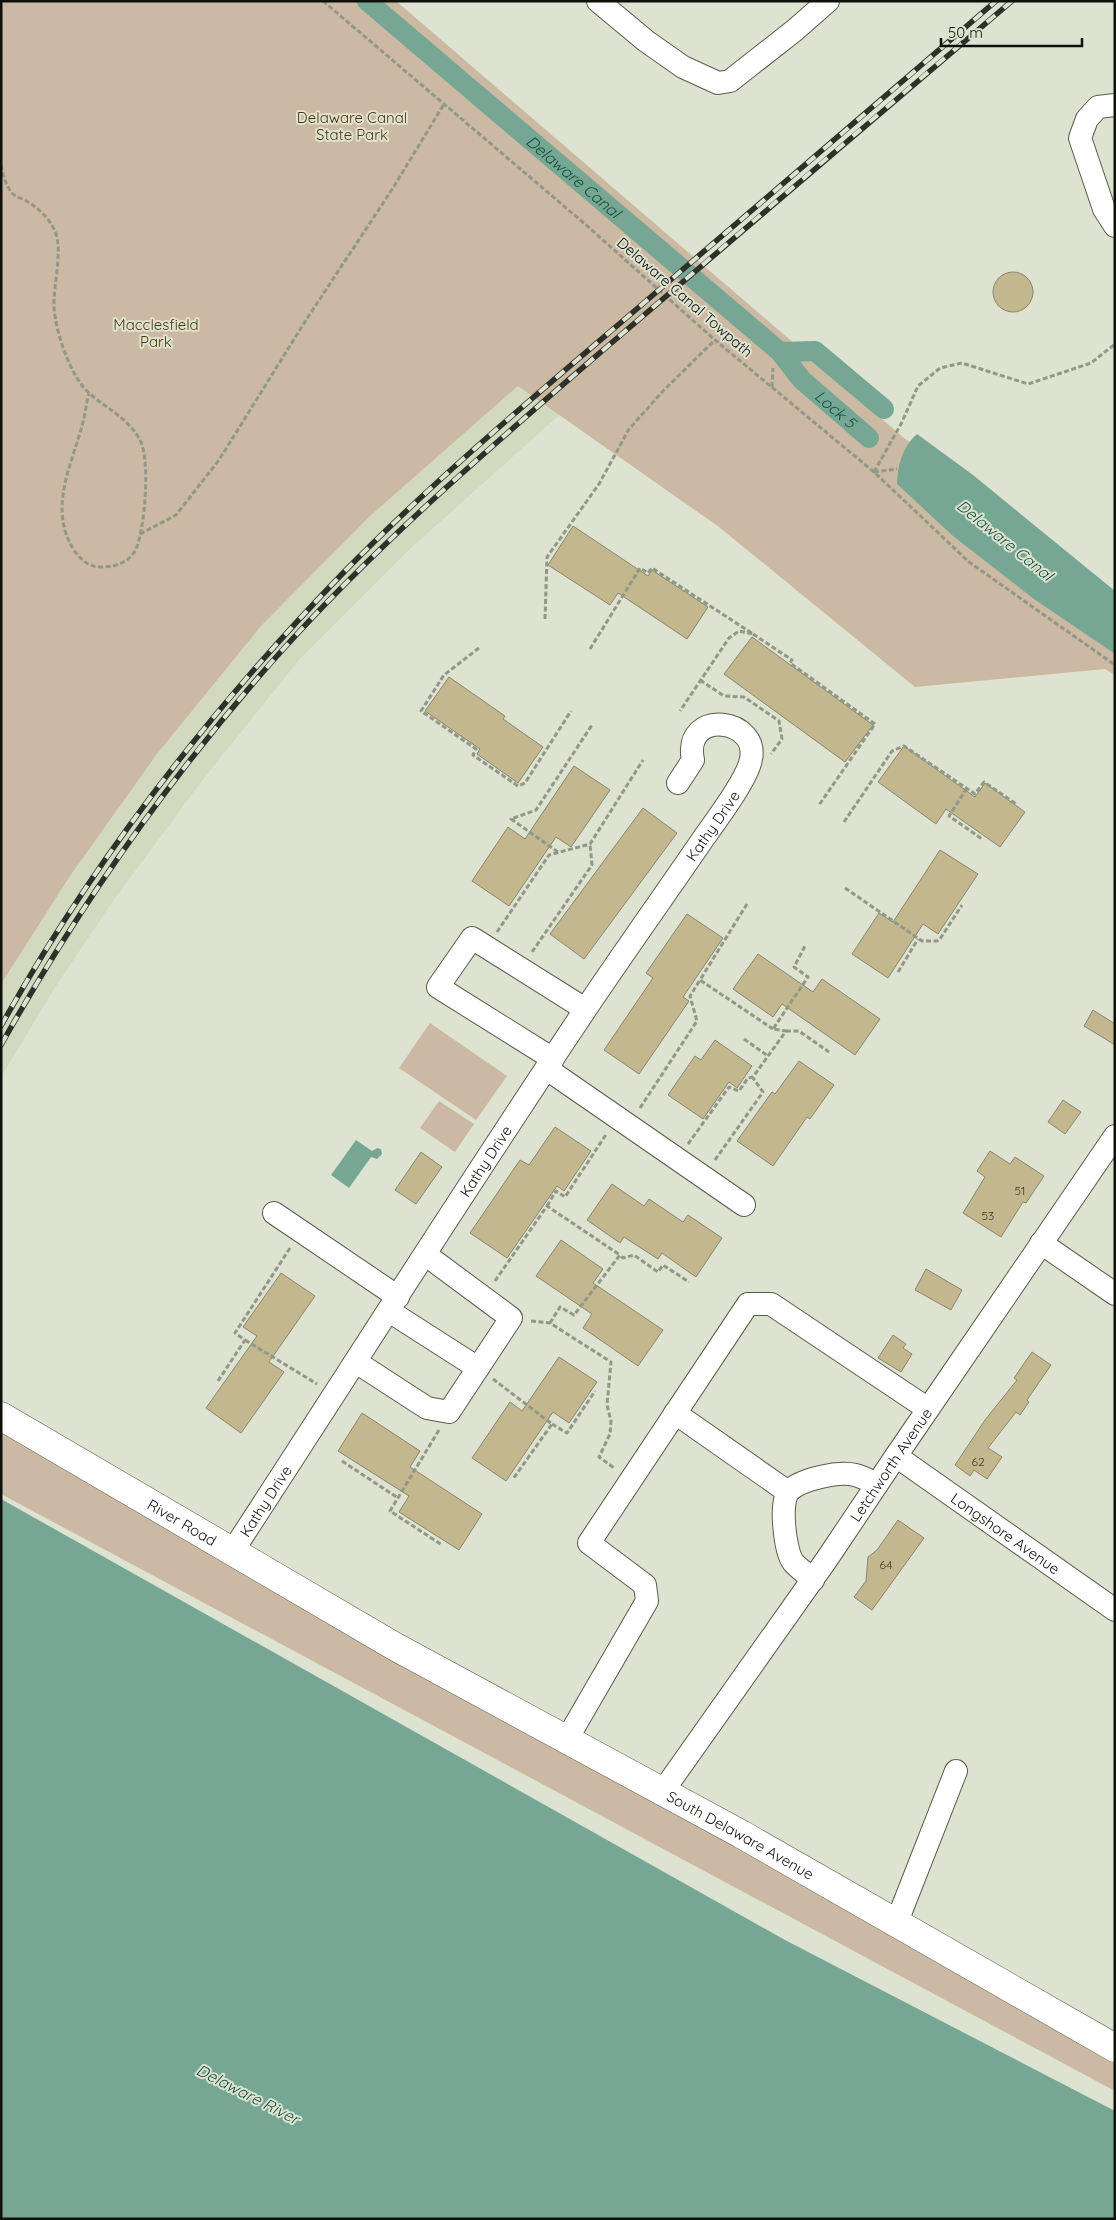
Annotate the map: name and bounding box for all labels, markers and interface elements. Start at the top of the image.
scale bar [941,15,1082,47]
text: 50 m [948,23,983,42]
park label: Delaware Canal State Park [297,108,407,144]
water label: Delaware Canal [522,131,627,224]
street label: Delaware Canal Towpath [613,233,757,361]
park label: Macclesfield Park [113,315,199,351]
water label: Lock 5 [811,386,862,434]
water label: Delaware Canal [953,495,1059,586]
street label: Kathy Drive [681,787,744,864]
street label: Kathy Drive [455,1122,516,1200]
house number: 51 [1015,1183,1025,1198]
house number: 53 [982,1208,994,1223]
street label: Letchworth Avenue [845,1404,936,1525]
house number: 62 [971,1454,985,1469]
street label: Kathy Drive [235,1461,295,1540]
street label: Longshore Avenue [947,1488,1064,1578]
street label: River Road [144,1494,220,1550]
house number: 64 [880,1557,892,1572]
street label: South Delaware Avenue [664,1786,818,1883]
water label: Delaware River [193,2060,304,2129]

